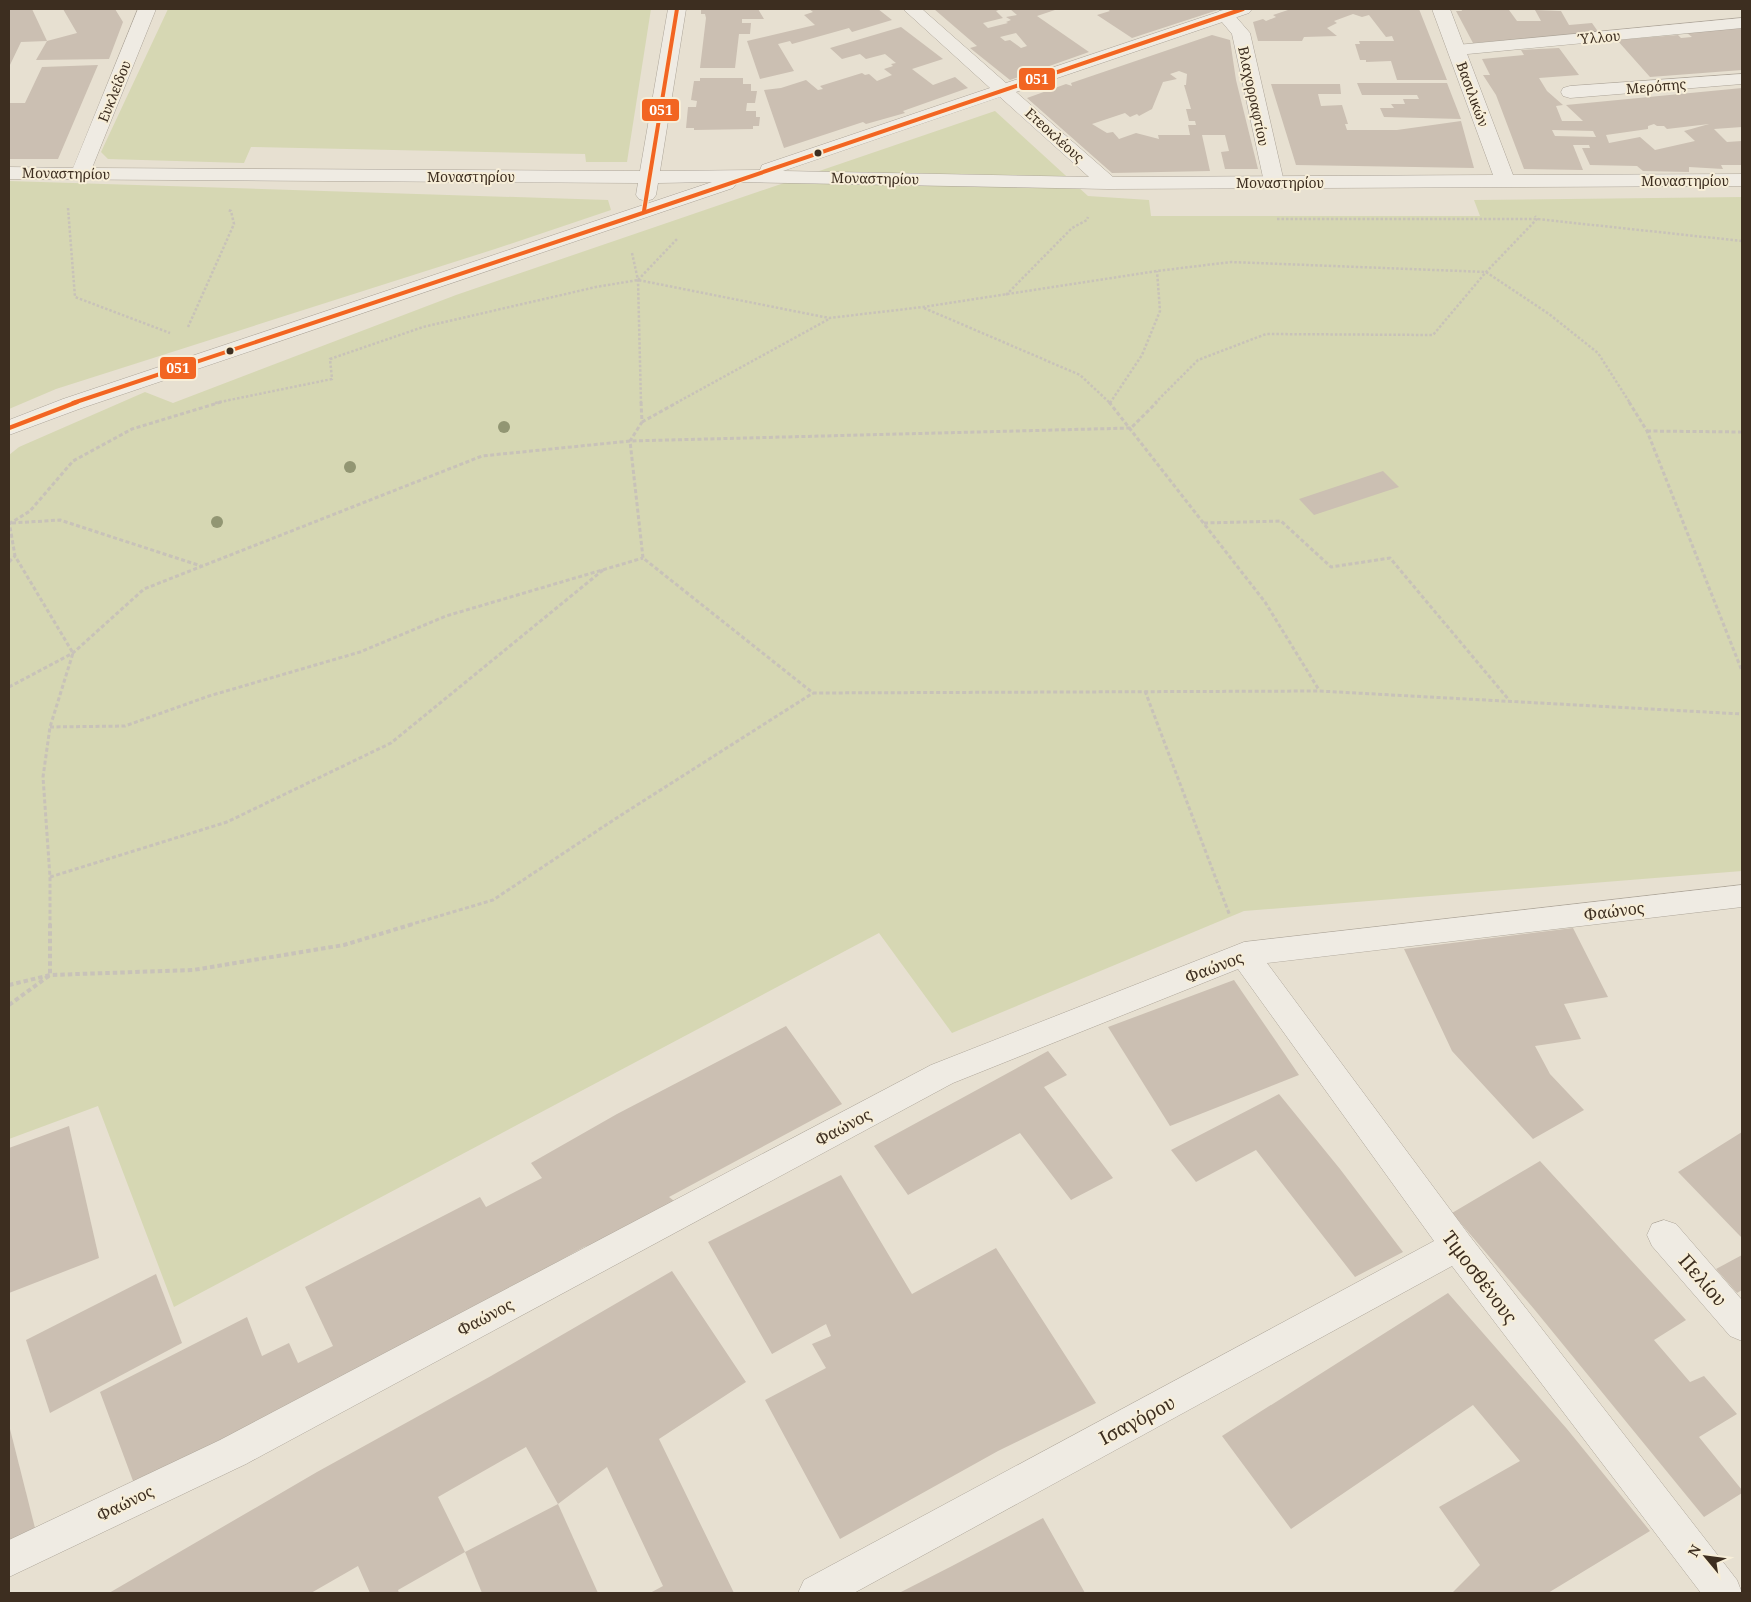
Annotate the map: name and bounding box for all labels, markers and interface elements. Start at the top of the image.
street label: Ύλλου [1576,26,1621,48]
street label: Βλαχορραφτίου [1234,44,1274,148]
street label: Ευκλείδου [93,57,135,125]
street label: Βασιλικών [1452,59,1494,129]
line badge: 051 [1018,67,1056,91]
text: 051 [1025,69,1049,88]
street label: Μερόπης [1625,74,1687,98]
line badge: 051 [641,98,680,122]
text: 051 [649,100,673,119]
street label: Ετεοκλέους [1021,103,1089,167]
unlabelled marker [813,148,823,158]
street label: Μοναστηρίου [22,163,110,183]
street label: Μοναστηρίου [427,167,515,186]
street label: Μοναστηρίου [831,168,919,188]
street label: Μοναστηρίου [1641,171,1729,190]
street label: Μοναστηρίου [1236,173,1324,192]
unlabelled marker [225,346,235,356]
line badge: 051 [159,356,197,380]
text: 051 [166,358,190,377]
street label: Φαώνος [1582,896,1646,926]
street label: Φαώνος [1182,946,1247,988]
street label: Φαώνος [811,1103,875,1151]
street label: Τιμοσθένους [1436,1225,1524,1329]
street label: Πελίου [1673,1248,1733,1312]
street label: Φαώνος [453,1293,517,1341]
street label: Ισαγόρου [1094,1389,1180,1451]
street label: Φαώνος [93,1480,157,1526]
north arrow [1681,1532,1731,1582]
text: N [1683,1541,1705,1560]

